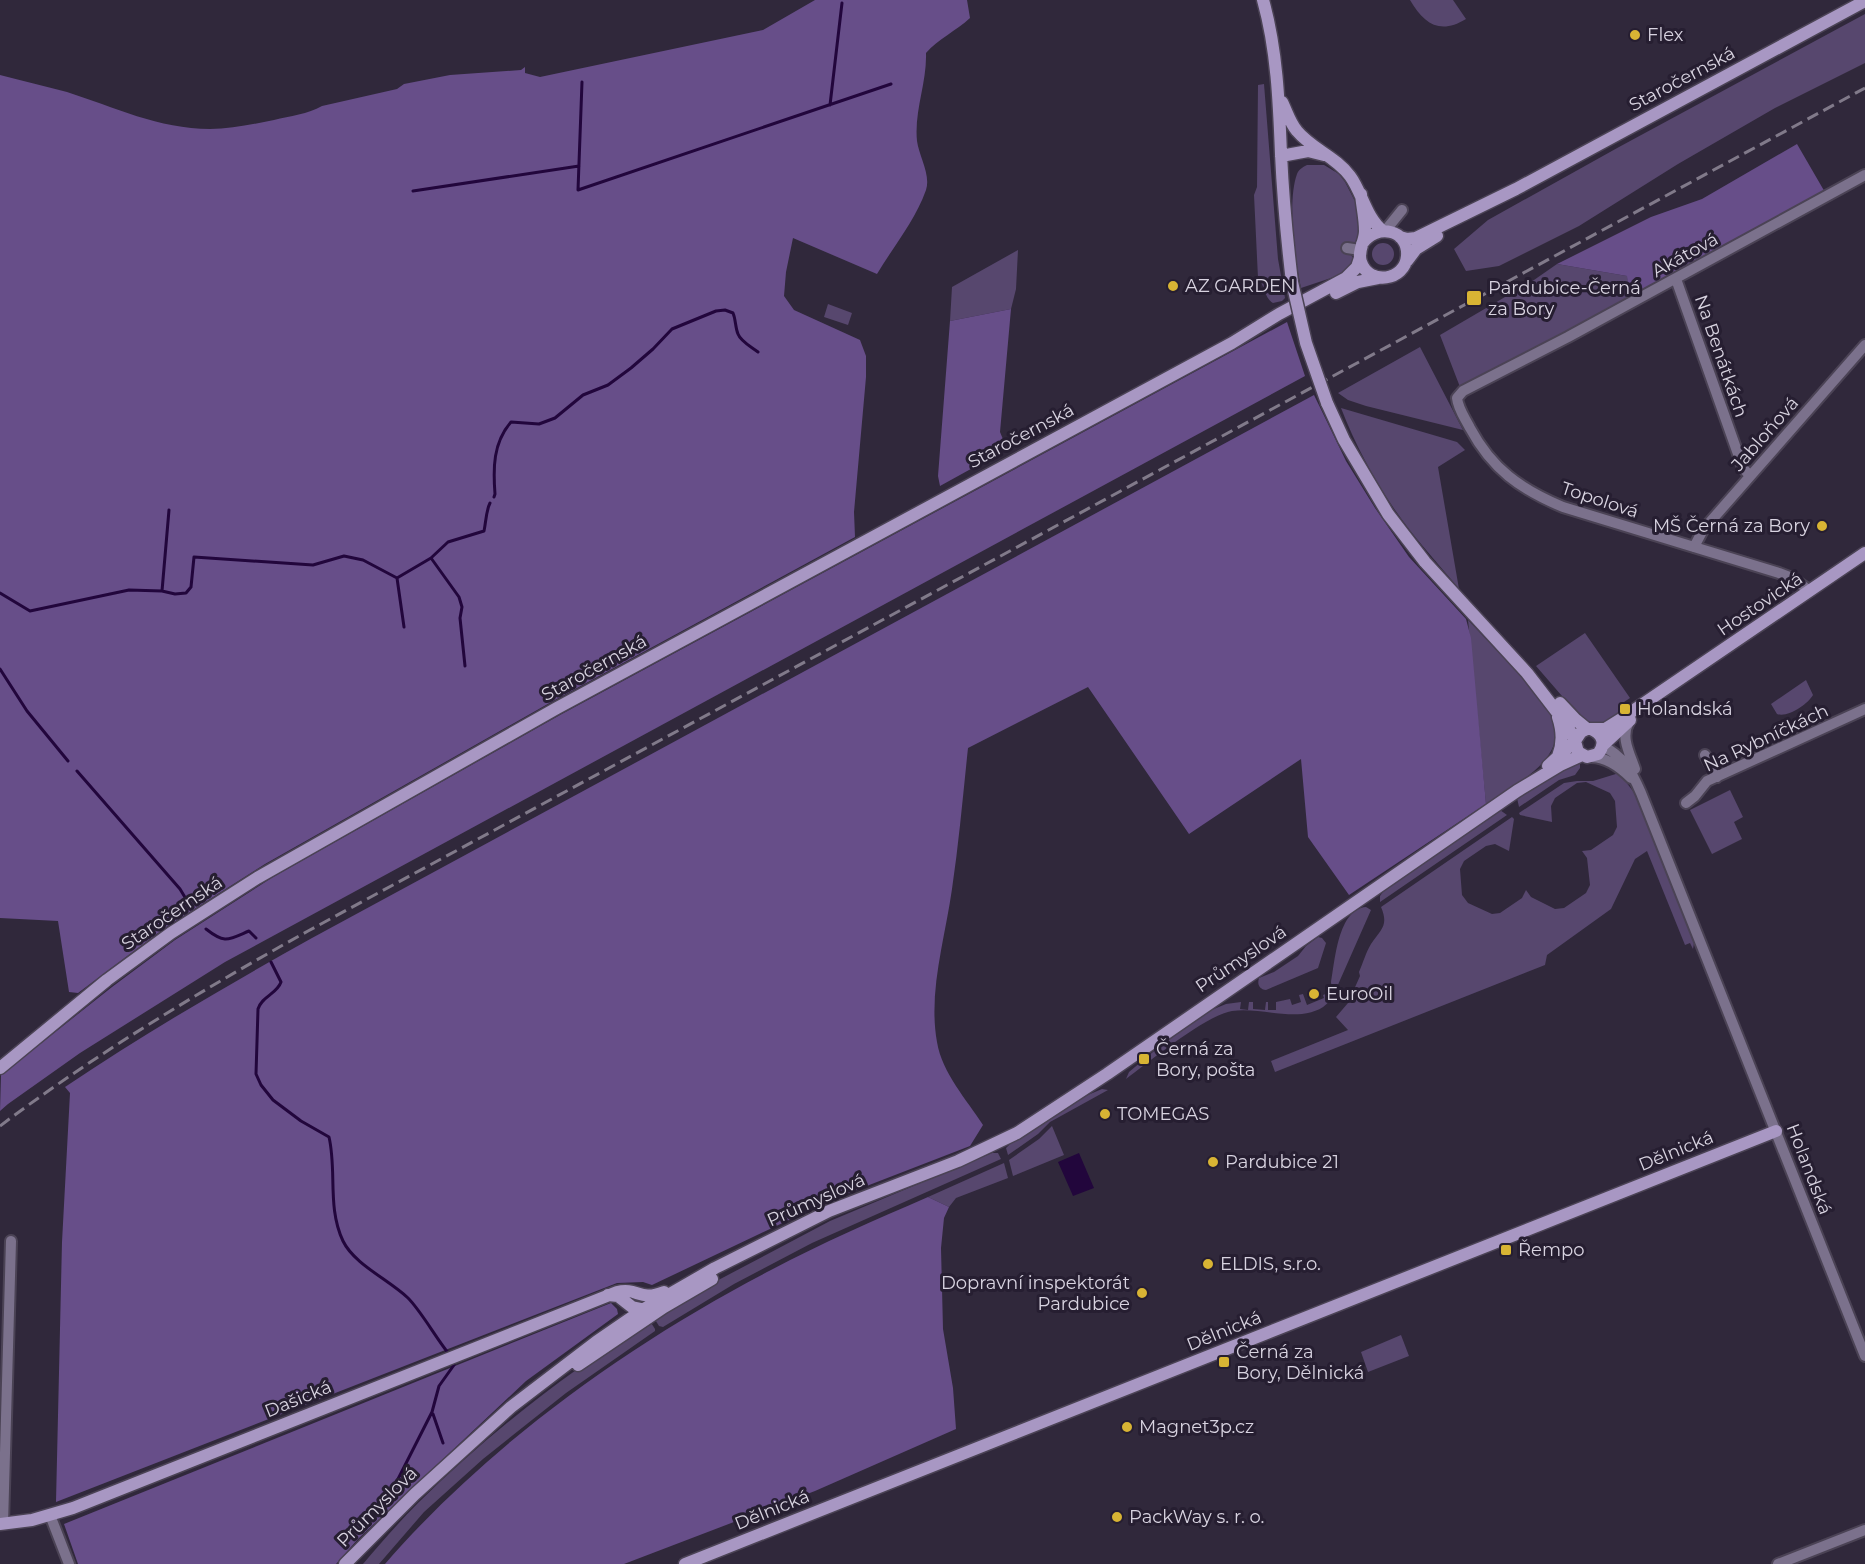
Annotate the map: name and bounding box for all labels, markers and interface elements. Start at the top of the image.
place label: Flex [1647,24,1684,46]
marker: Flex [1628,28,1642,42]
street label: Staročernská [1625,42,1739,116]
street label: Akátová [1648,228,1722,282]
place label: AZ GARDEN [1185,275,1296,297]
place label: Pardubice-Černá za Bory [1488,277,1641,320]
marker: AZ GARDEN [1166,279,1180,293]
marker: Pardubice-Černá za Bory [1465,289,1483,307]
street label: Na Benátkách [1690,292,1752,420]
street label: Jabloňová [1726,392,1803,476]
street label: Staročernská [964,399,1078,473]
street label: Topolová [1559,477,1641,523]
place label: MŠ Černá za Bory [1653,515,1810,537]
marker: MŠ Černá za Bory [1815,519,1829,533]
street label: Hostovická [1713,567,1807,641]
street label: Staročernská [538,630,650,706]
place label: Holandská [1637,698,1733,720]
street label: Na Rybníčkách [1700,699,1832,777]
marker: Holandská [1618,702,1632,716]
street label: Staročernská [117,871,227,955]
street label: Průmyslová [1191,921,1291,997]
place label: EuroOil [1326,983,1393,1005]
marker: EuroOil [1307,987,1321,1001]
place label: Černá za Bory, pošta [1156,1038,1255,1081]
marker: Černá za Bory, pošta [1137,1052,1151,1066]
place label: TOMEGAS [1117,1103,1209,1125]
marker: TOMEGAS [1098,1107,1112,1121]
street label: Holandská [1782,1120,1836,1218]
street label: Dělnická [1635,1126,1717,1176]
place label: Pardubice 21 [1225,1151,1339,1173]
marker: Pardubice 21 [1206,1155,1220,1169]
street label: Průmyslová [764,1169,868,1231]
place label: Řempo [1518,1239,1584,1261]
marker: Řempo [1499,1243,1513,1257]
place label: ELDIS, s.r.o. [1220,1253,1321,1275]
marker: ELDIS, s.r.o. [1201,1257,1215,1271]
place label: Dopravní inspektorát Pardubice [941,1272,1130,1315]
marker: Dopravní inspektorát Pardubice [1135,1286,1149,1300]
street label: Dělnická [1183,1306,1265,1356]
place label: Černá za Bory, Dělnická [1236,1341,1364,1384]
marker: Černá za Bory, Dělnická [1217,1355,1231,1369]
street label: Dašická [261,1376,335,1422]
place label: Magnet3p.cz [1139,1416,1254,1438]
marker: Magnet3p.cz [1120,1420,1134,1434]
street label: Průmyslová [332,1462,422,1552]
street label: Dělnická [731,1485,813,1535]
place label: PackWay s. r. o. [1129,1506,1264,1528]
marker: PackWay s. r. o. [1110,1510,1124,1524]

